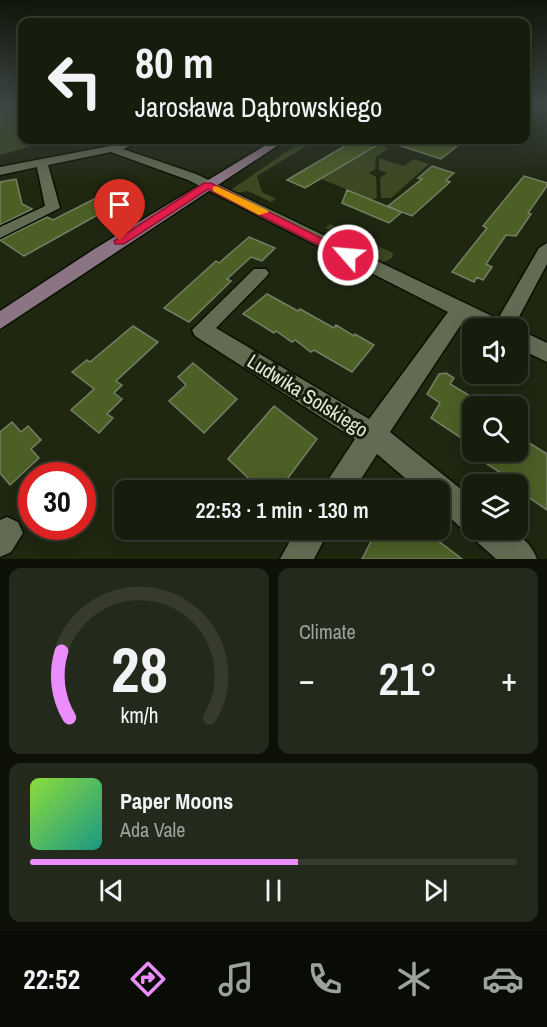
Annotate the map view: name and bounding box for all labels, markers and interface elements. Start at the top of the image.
text: 80 m [135,35,214,91]
icon: left [36,42,114,120]
text: Jarosława Dąbrowskiego [135,89,382,125]
pin [94,179,145,241]
icon: arrive [103,188,136,221]
position arrow [316,223,380,287]
map controls [462,318,528,540]
button: sound [462,318,528,384]
street label: Ludwika Solskiego [242,347,374,443]
button: search [462,396,528,462]
speed limit sign: 30 [18,462,96,540]
button: layers [462,474,528,540]
text: 22:53 · 1 min · 130 m [195,495,369,525]
text: Climate [299,618,356,645]
text: 28 [111,627,167,711]
text: 21° [378,648,438,709]
text: − [299,657,315,701]
text: + [501,657,517,701]
text: km/h [120,701,158,730]
text: Paper Moons [120,786,233,816]
text: Ada Vale [120,816,185,843]
icon: previous [95,874,128,907]
icon: pause [257,874,290,907]
icon: next [419,874,452,907]
icon: directions [127,958,169,1000]
icon: music [215,958,257,1000]
icon: phone [304,958,346,1000]
icon: climate [393,958,435,1000]
icon: car [482,958,524,1000]
text: 22:52 [23,961,80,997]

